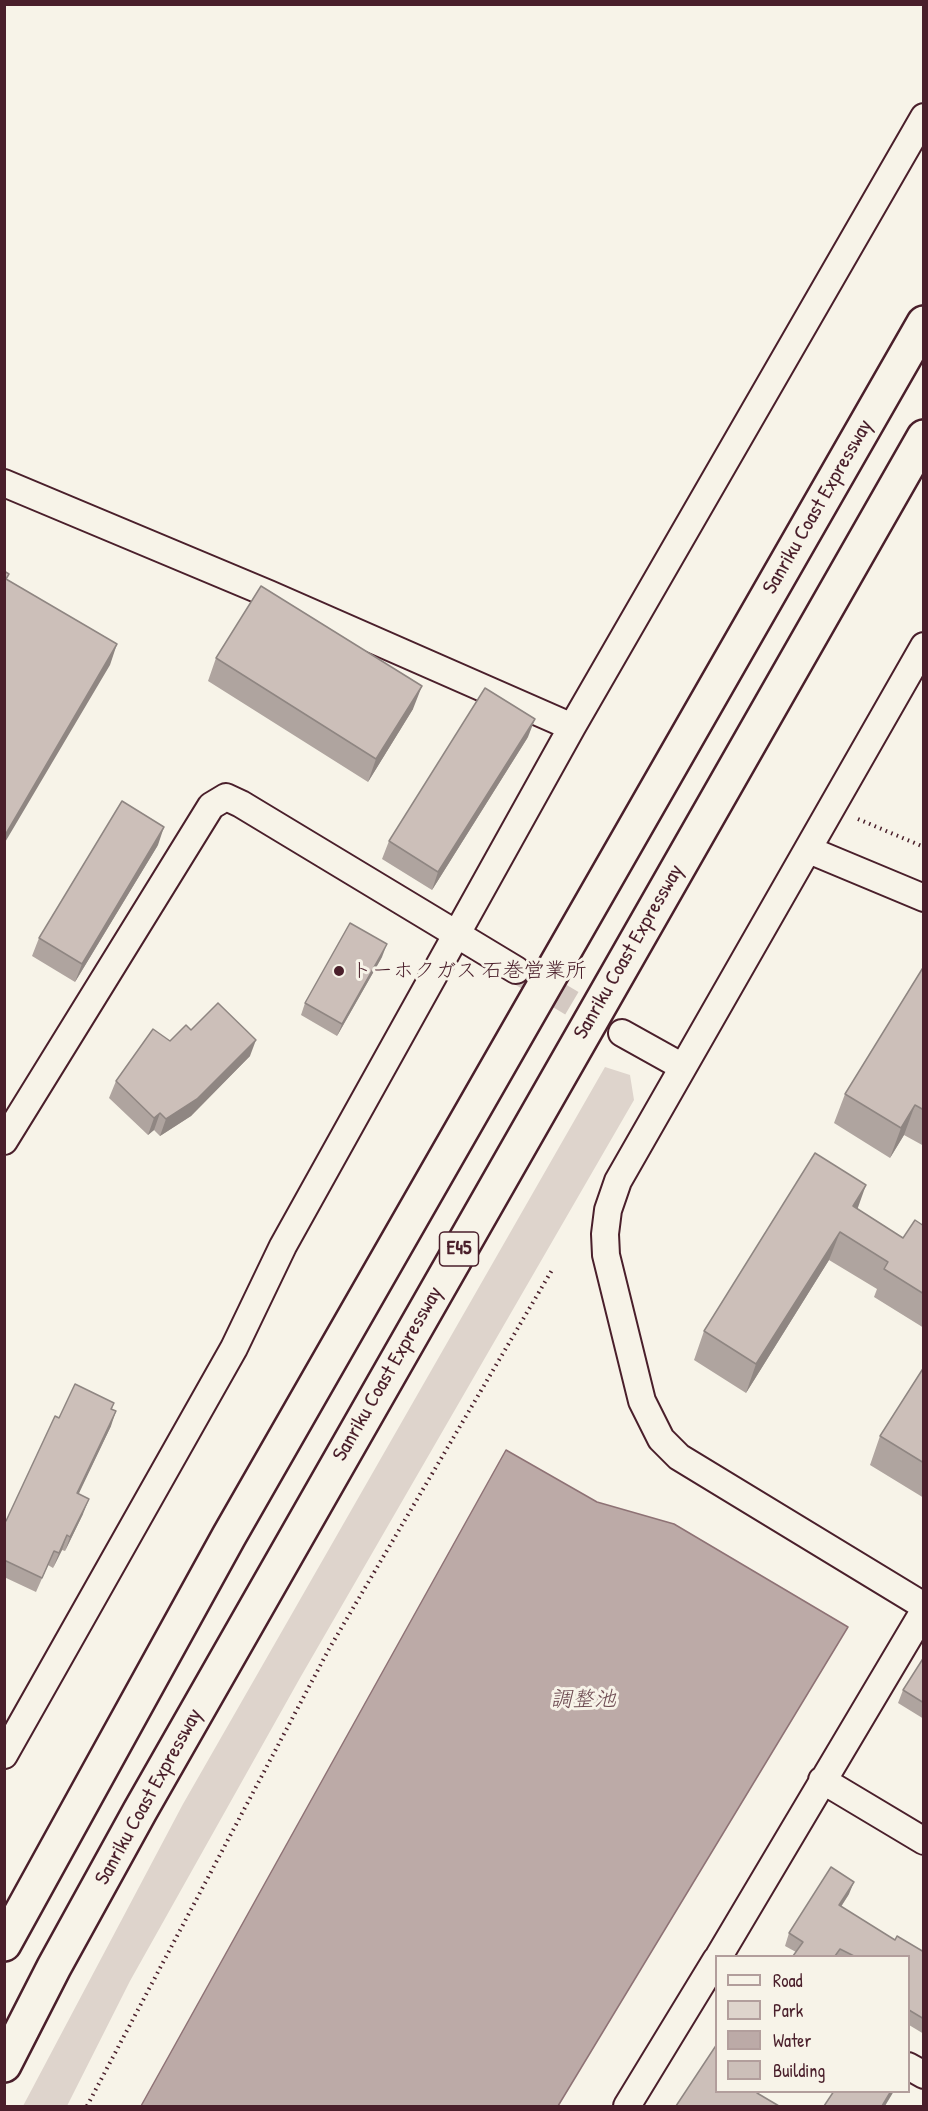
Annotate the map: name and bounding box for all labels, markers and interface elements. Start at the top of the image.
street label: Sanriku Coast Expressway [758,415,878,599]
street label: Sanriku Coast Expressway [569,860,689,1044]
place label: トーホクガス 石巻営業所 [351,958,587,984]
marker: トーホクガス 石巻営業所 [332,964,346,978]
road number: E45 [440,1232,478,1266]
street label: Sanriku Coast Expressway [328,1282,448,1466]
water label: 調整池 [550,1687,616,1713]
street label: Sanriku Coast Expressway [90,1704,208,1890]
legend [715,1955,910,2093]
text: Road [773,1968,803,1993]
text: Park [773,1998,803,2023]
text: Water [773,2028,811,2053]
text: Building [773,2058,825,2083]

